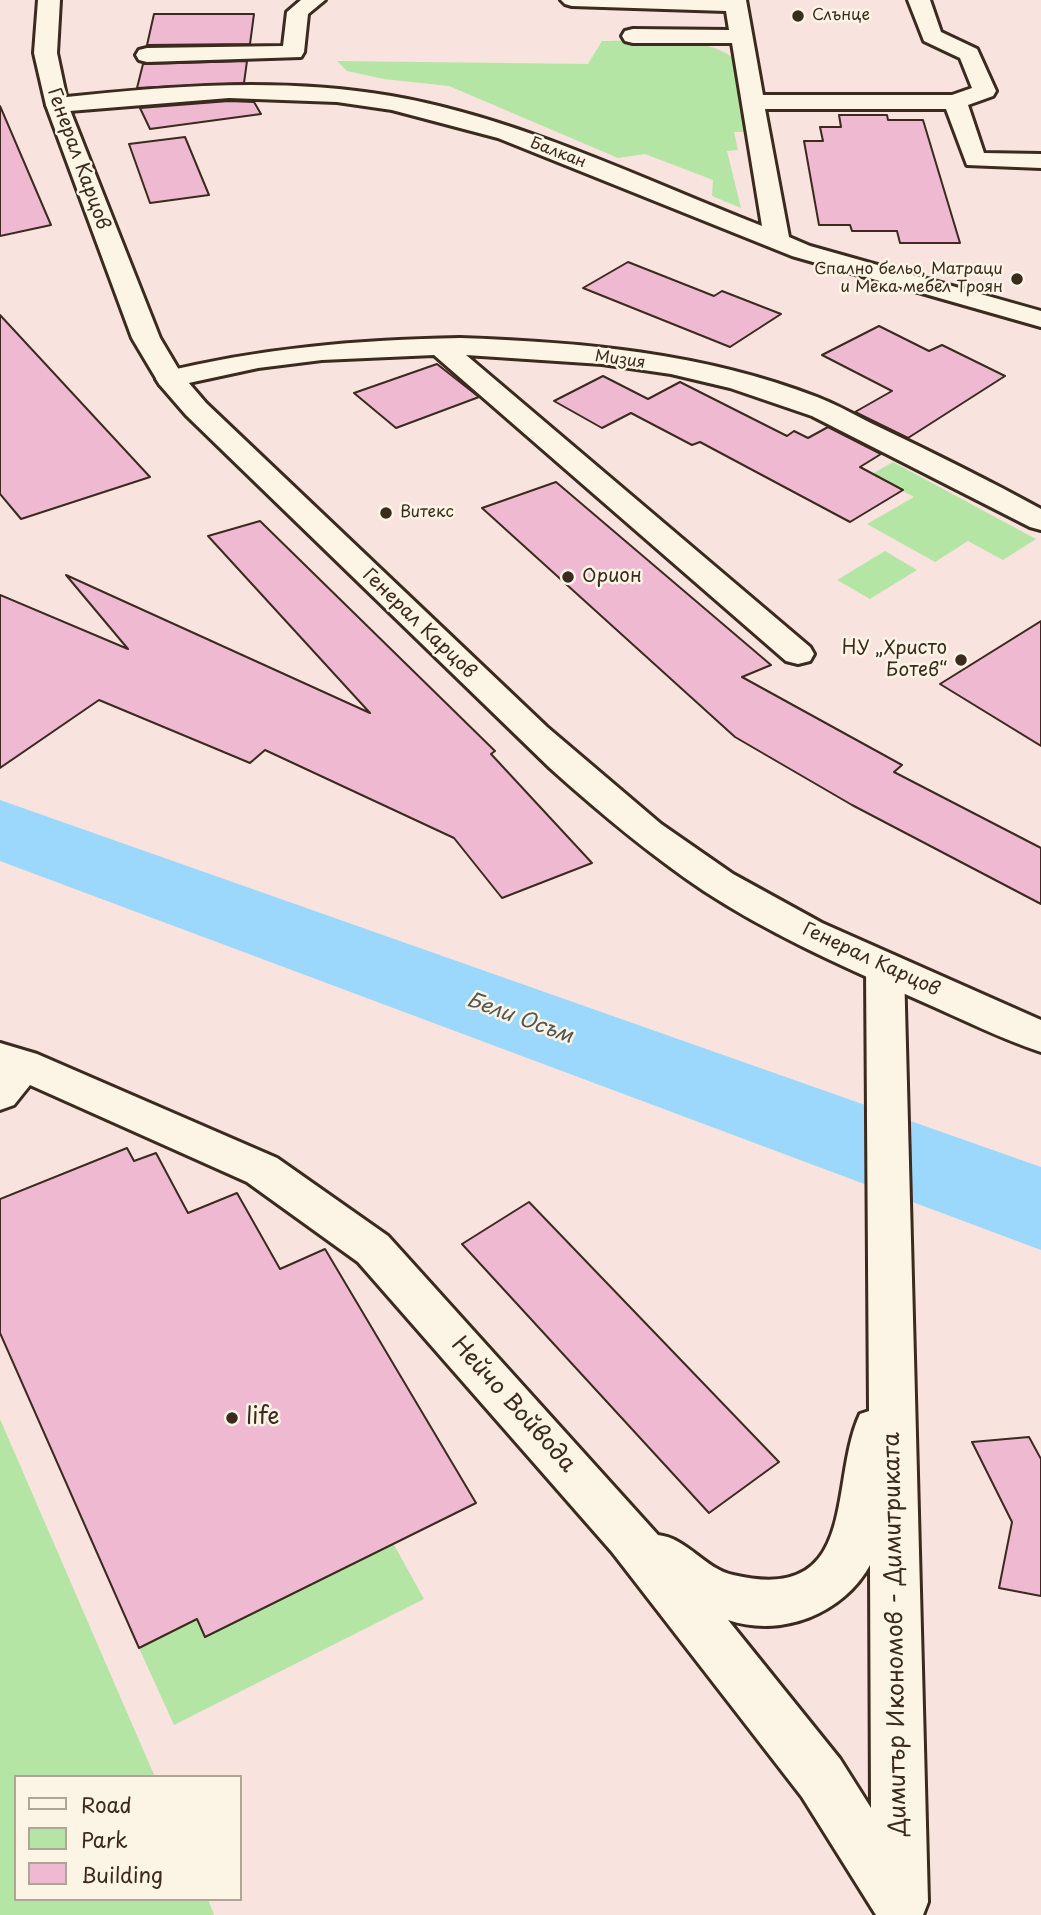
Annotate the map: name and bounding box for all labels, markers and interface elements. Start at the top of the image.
place label: Слънце [812,6,870,26]
marker: Слънце [790,8,806,24]
street label: Генерал Карцов [42,85,114,233]
street label: Балкан [527,134,589,172]
place label: Спално бельо, Матраци и Мека мебел Троян [814,260,1003,298]
marker: Спално бельо, Матраци и Мека мебел Троян [1009,271,1025,287]
street label: Мизия [594,347,646,373]
place label: Витекс [400,503,454,523]
marker: Витекс [378,505,394,521]
street label: Генерал Карцов [358,564,480,684]
place label: Орион [582,566,642,588]
marker: Орион [560,569,576,585]
place label: НУ „Христо Ботев“ [842,638,947,682]
marker: НУ „Христо Ботев“ [953,652,969,668]
street label: Генерал Карцов [799,918,943,1002]
water label: Бели Осъм [463,988,577,1050]
street label: Нейчо Войвода [445,1332,581,1478]
place label: life [246,1404,279,1432]
marker: life [224,1410,240,1426]
street label: Димитър Икономов - Димитриката [879,1432,913,1836]
legend [14,1775,242,1901]
text: Road [81,1788,132,1820]
text: Park [81,1823,128,1855]
text: Building [81,1858,163,1890]

